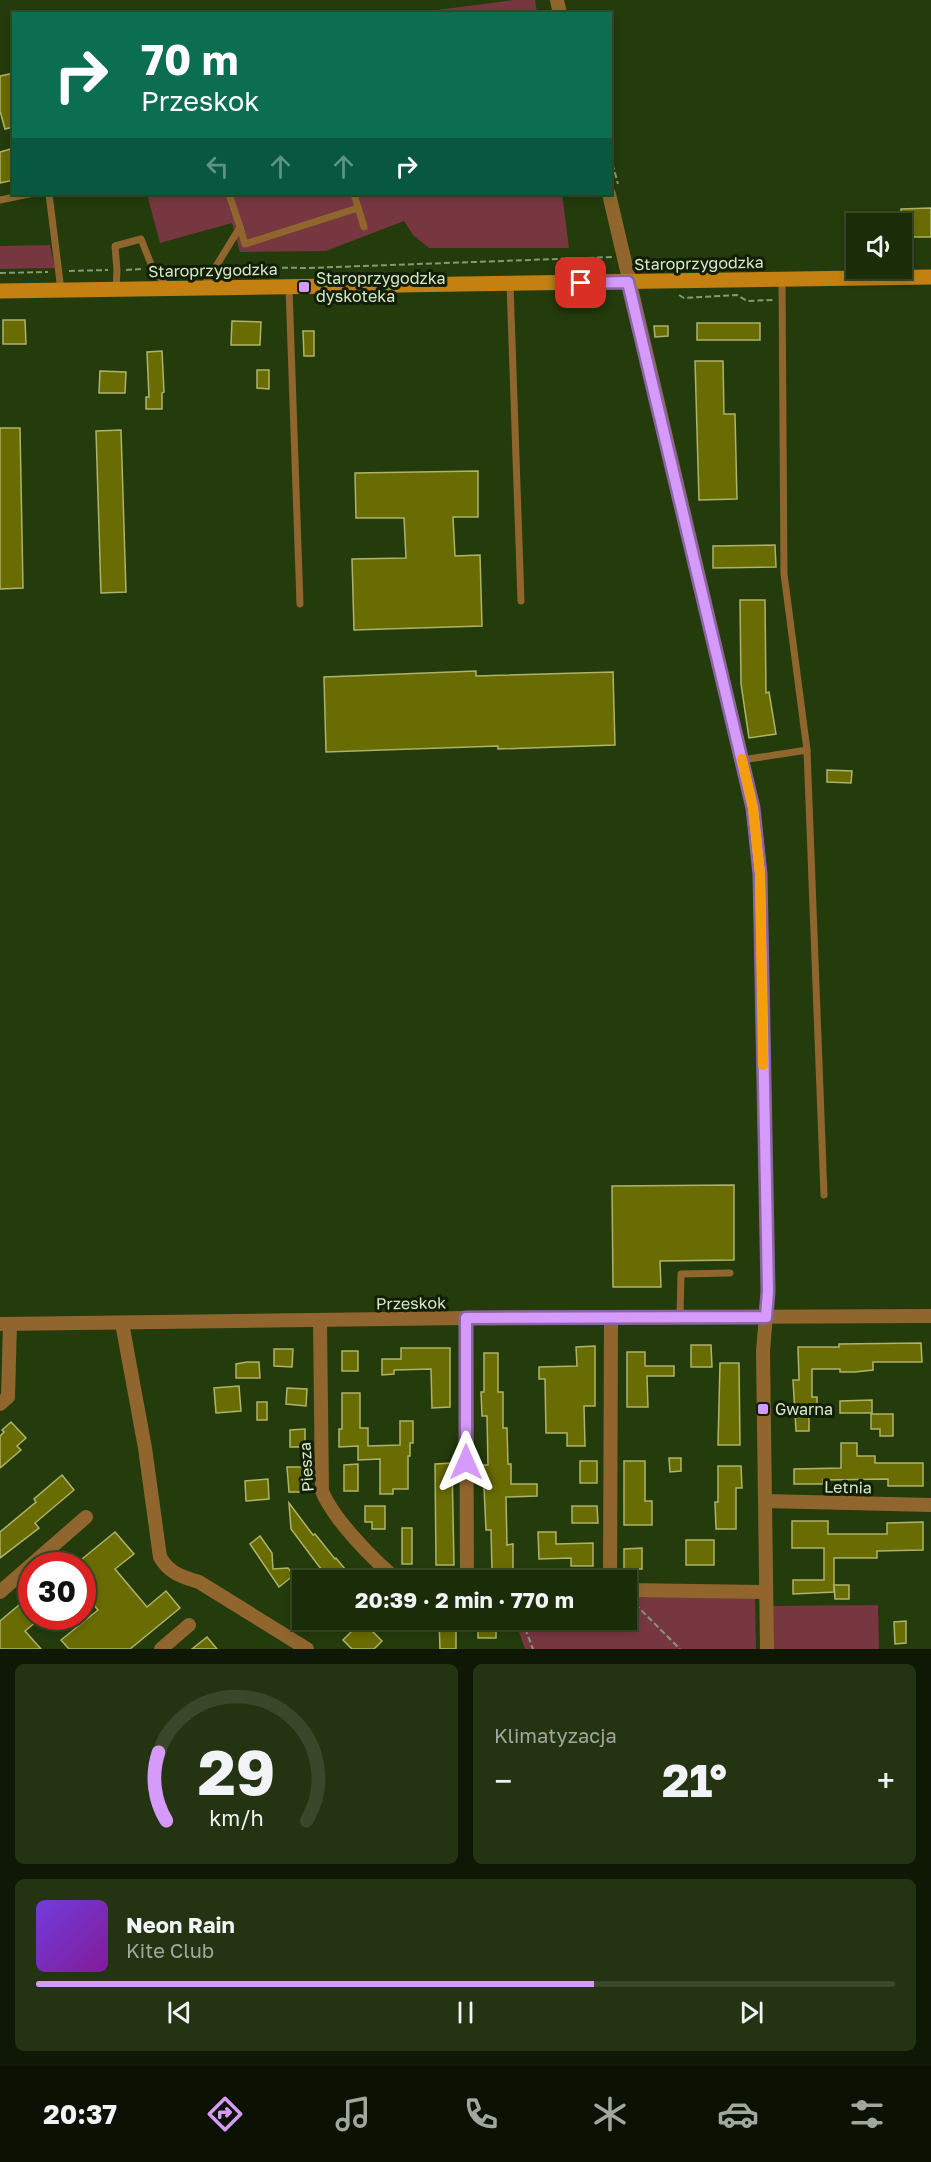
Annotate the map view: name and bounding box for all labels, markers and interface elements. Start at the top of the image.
text: 70 m [141,34,238,84]
icon: right [42,36,120,114]
text: Przeskok [141,85,259,117]
icon: left [201,150,234,183]
icon: ahead [264,150,297,183]
icon: ahead [327,150,360,183]
icon: right [390,150,423,183]
map controls [846,213,912,279]
button: sound [846,213,912,279]
street label: Staroprzygodzka [634,252,764,274]
pin [555,257,606,308]
street label: Staroprzygodzka [148,259,278,281]
icon: arrive [564,266,597,299]
place label: Staroprzygodzka dyskoteka [316,268,446,306]
marker: Staroprzygodzka dyskoteka [297,280,311,294]
street label: Przeskok [376,1292,446,1314]
place label: Gwarna [775,1399,833,1419]
marker: Gwarna [756,1402,770,1416]
position arrow [434,1430,498,1494]
street label: Piesza [294,1441,318,1493]
street label: Letnia [824,1477,872,1497]
speed limit sign: 30 [18,1552,96,1630]
text: 20:39 · 2 min · 770 m [355,1586,574,1613]
text: Klimatyzacja [494,1723,617,1747]
text: 29 [198,1734,275,1809]
text: 21° [662,1753,727,1807]
text: − [494,1761,512,1800]
text: + [877,1761,895,1800]
text: km/h [209,1805,264,1831]
text: Neon Rain [126,1911,235,1938]
text: Kite Club [126,1938,214,1962]
icon: previous [163,1996,196,2029]
icon: pause [449,1996,482,2029]
icon: next [735,1996,768,2029]
icon: directions [204,2093,246,2135]
icon: music [332,2093,374,2135]
icon: phone [460,2093,502,2135]
icon: climate [589,2093,631,2135]
icon: car [717,2093,759,2135]
icon: filters [846,2093,888,2135]
text: 20:37 [43,2098,117,2130]

